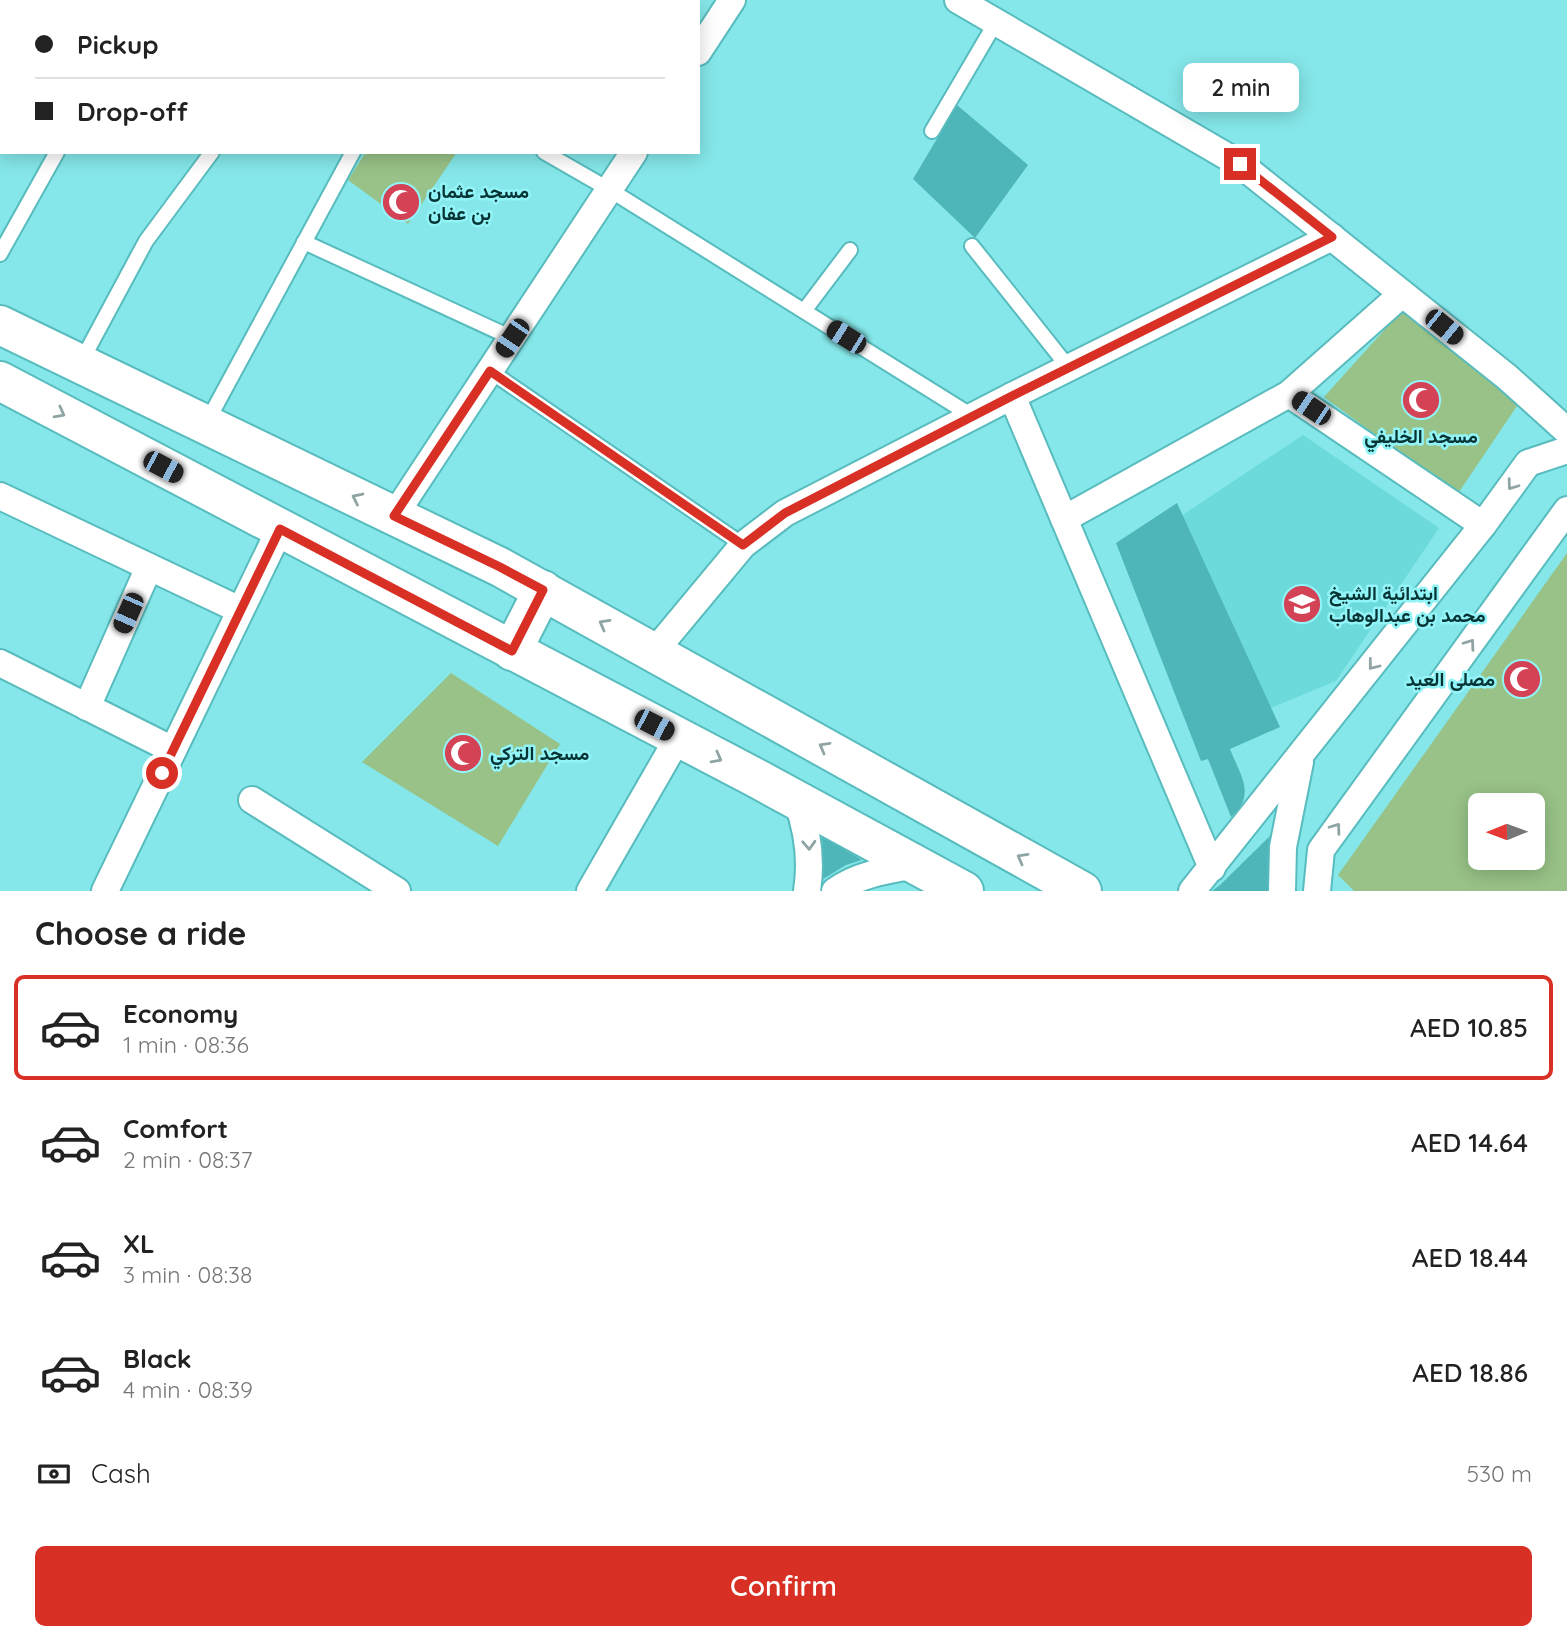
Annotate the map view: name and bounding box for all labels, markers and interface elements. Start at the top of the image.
text: Pickup [77,28,159,61]
callout: 2 min [1182,62,1298,111]
text: 2 min [1211,73,1271,102]
text: Drop-off [77,95,188,128]
route end [1224,148,1256,180]
place label: مسجد عثمان بن عفان [428,179,529,225]
mosque icon: مسجد عثمان بن عفان [380,181,422,223]
car [1422,306,1467,348]
car [492,315,533,361]
car [823,317,870,357]
mosque icon: مسجد الخليفي [1400,379,1442,421]
car [1288,388,1335,428]
one-way arrow [53,405,66,418]
place label: مسجد الخليفي [1364,424,1478,453]
car [140,448,187,486]
one-way arrow [1508,477,1520,490]
one-way arrow [352,492,364,506]
place label: ابتدائية الشيخ محمد بن عبدالوهاب [1329,581,1486,628]
school or university icon: ابتدائية الشيخ محمد بن عبدالوهاب [1281,583,1323,625]
car [110,590,147,636]
one-way arrow [598,619,611,632]
one-way arrow [1462,639,1474,652]
one-way arrow [1368,657,1381,669]
mosque icon: مصلى العيد [1501,658,1543,700]
place label: مصلى العيد [1406,667,1495,691]
car [631,706,678,744]
mosque icon: مسجد التركي [442,732,484,774]
place label: مسجد التركي [490,741,589,770]
one-way arrow [818,742,831,755]
one-way arrow [710,750,722,763]
route start [146,757,178,789]
north arrow [1468,793,1545,870]
map controls [1468,793,1545,870]
one-way arrow [1328,823,1341,836]
one-way arrow [801,840,816,851]
one-way arrow [1017,853,1029,866]
text: Choose a ride [35,913,247,953]
icon: car [39,996,102,1059]
text: Economy [123,997,238,1030]
text: AED 10.85 [1410,1011,1528,1044]
text: 1 min · 08:36 [123,1030,249,1059]
icon: car [39,1111,102,1174]
text: Comfort [123,1112,228,1145]
text: AED 14.64 [1411,1126,1528,1159]
text: 2 min · 08:37 [123,1145,253,1174]
icon: car [39,1226,102,1289]
text: XL [123,1227,155,1260]
text: AED 18.44 [1412,1241,1528,1274]
text: 3 min · 08:38 [123,1260,252,1289]
icon: car [39,1341,102,1404]
text: Black [123,1342,192,1375]
text: AED 18.86 [1412,1356,1528,1389]
text: 4 min · 08:39 [123,1375,253,1404]
icon: cash [35,1455,73,1493]
text: Cash [91,1457,151,1490]
text: 530 m [1466,1459,1532,1488]
button: Confirm [35,1546,1532,1626]

